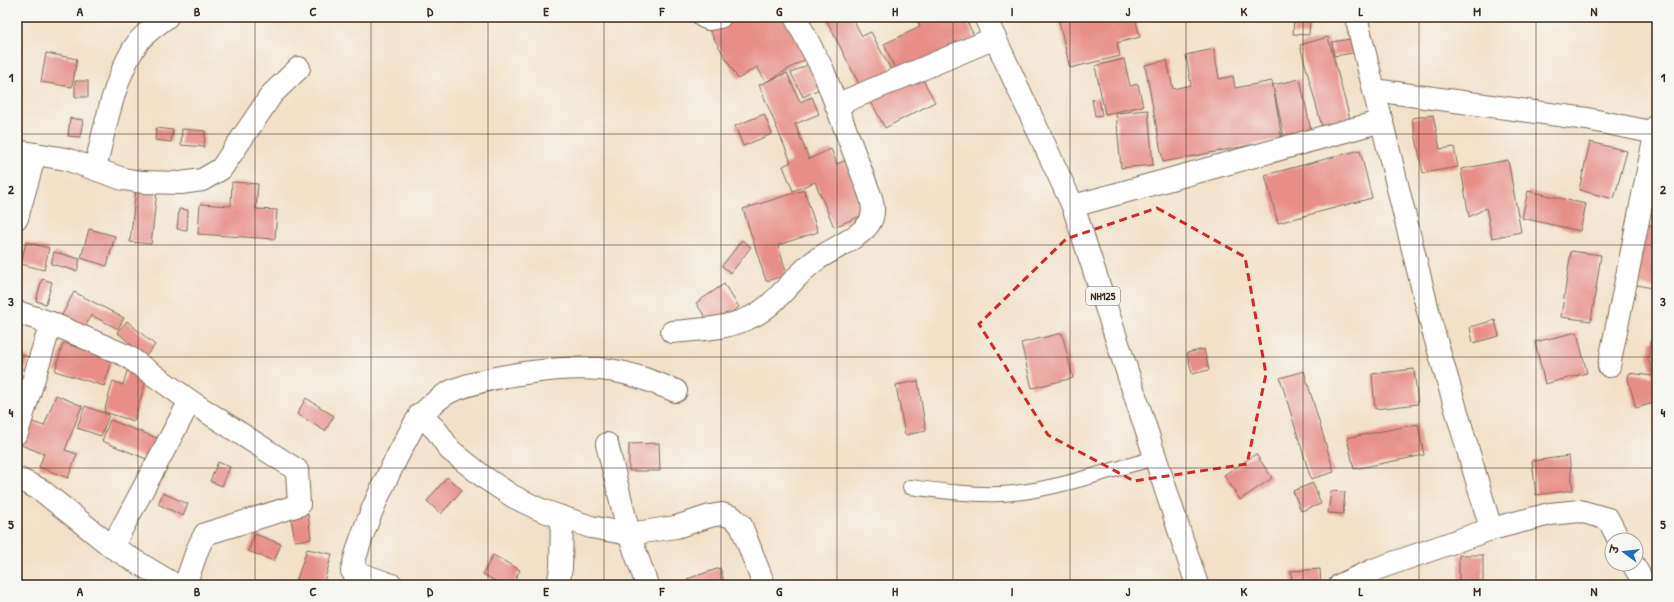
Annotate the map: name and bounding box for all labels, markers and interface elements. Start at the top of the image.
text: A [77,2,84,20]
text: B [194,2,201,20]
text: C [309,2,317,20]
text: D [427,2,434,20]
text: E [543,2,549,20]
text: F [659,2,666,20]
text: G [776,2,783,20]
text: H [892,2,898,20]
text: I [1010,2,1014,20]
text: J [1126,2,1131,20]
text: K [1241,2,1248,20]
text: L [1359,2,1364,20]
text: M [1473,2,1481,20]
text: N [1591,2,1598,20]
text: 1 [9,68,14,86]
text: 1 [1661,68,1666,86]
text: 2 [8,180,15,198]
text: 2 [1660,180,1667,198]
road number: NH125 [1086,287,1120,305]
text: 3 [8,292,14,310]
text: 3 [1660,292,1666,310]
text: 4 [9,403,14,421]
text: 4 [1661,403,1666,421]
text: 5 [8,515,14,533]
text: 5 [1660,515,1666,533]
north arrow [1604,532,1644,572]
text: उ [1606,542,1622,556]
text: A [77,582,84,600]
text: B [194,582,201,600]
text: C [309,582,317,600]
text: D [427,582,434,600]
text: E [543,582,549,600]
text: F [659,582,666,600]
text: G [776,582,783,600]
text: H [892,582,898,600]
text: I [1010,582,1014,600]
text: J [1126,582,1131,600]
text: K [1241,582,1248,600]
text: L [1359,582,1364,600]
text: M [1473,582,1481,600]
text: N [1591,582,1598,600]

